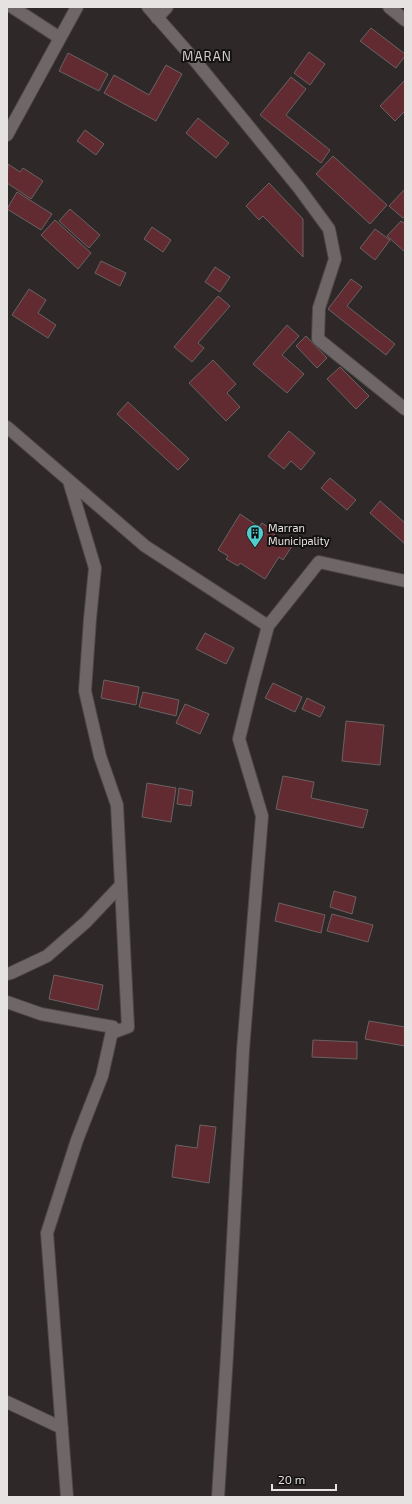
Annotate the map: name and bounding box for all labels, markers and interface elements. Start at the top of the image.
district label: MARAN [182,48,232,64]
place label: Marran Municipality [268,521,330,547]
building icon: Marran Municipality [245,523,265,548]
scale bar [272,1466,336,1492]
text: 20 m [278,1472,305,1486]

